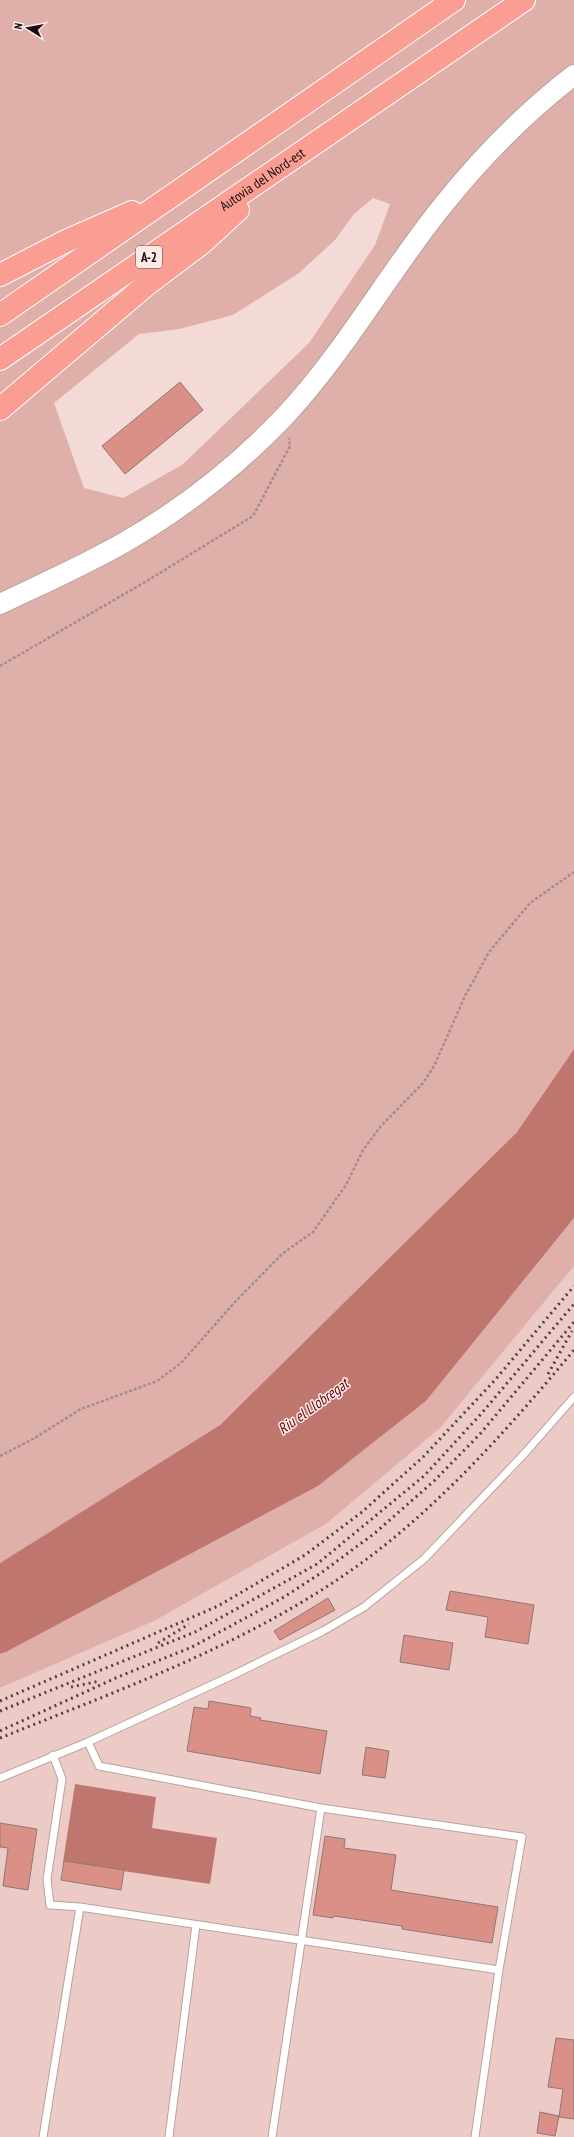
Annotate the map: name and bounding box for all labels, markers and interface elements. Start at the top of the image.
north arrow [8,8,48,48]
text: N [11,22,26,30]
street label: Autovia del Nord-est [216,144,309,215]
road number: A-2 [136,246,162,268]
water label: Riu el Llobregat [274,1373,353,1438]

